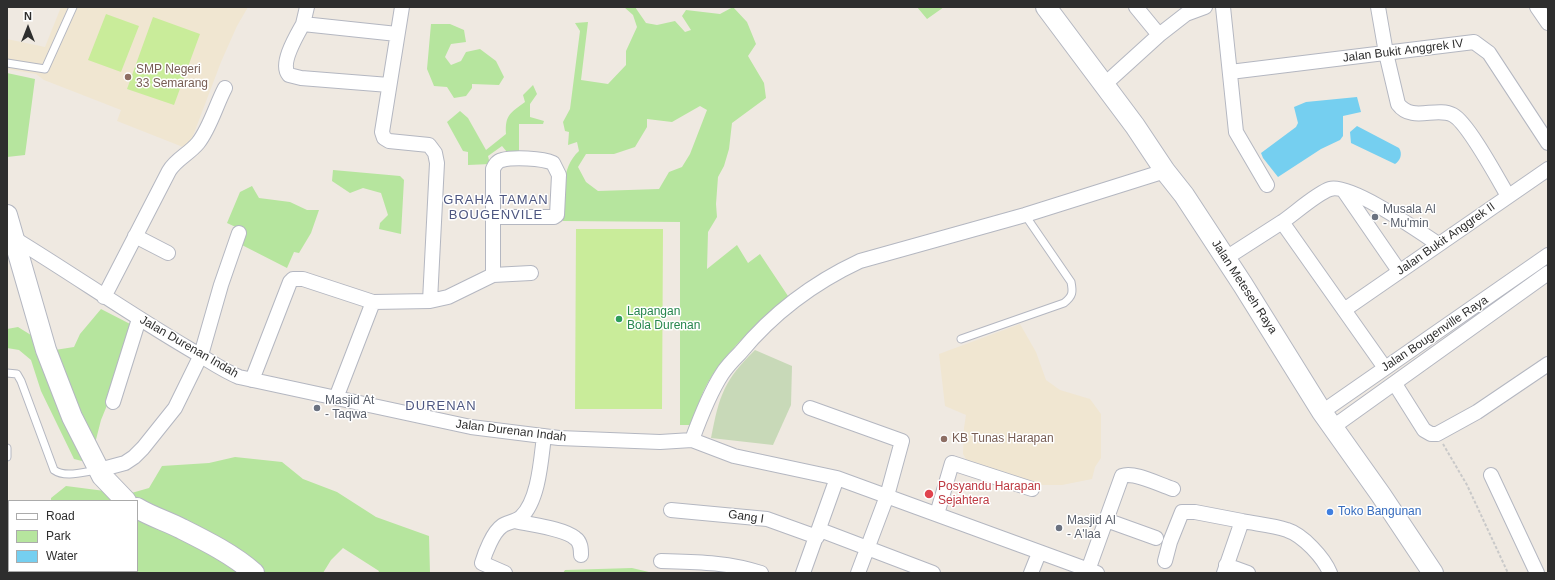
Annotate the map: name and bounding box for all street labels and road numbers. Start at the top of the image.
street label: Jalan Bukit Anggrek IV [1342,36,1464,66]
street label: Jalan Bukit Anggrek II [1394,200,1498,278]
street label: Jalan Meteseh Raya [1208,237,1280,337]
street label: Jalan Bougenville Raya [1379,293,1491,375]
street label: Jalan Durenan Indah [137,313,241,381]
street label: Jalan Durenan Indah [455,417,567,445]
street label: Gang I [727,507,765,527]

